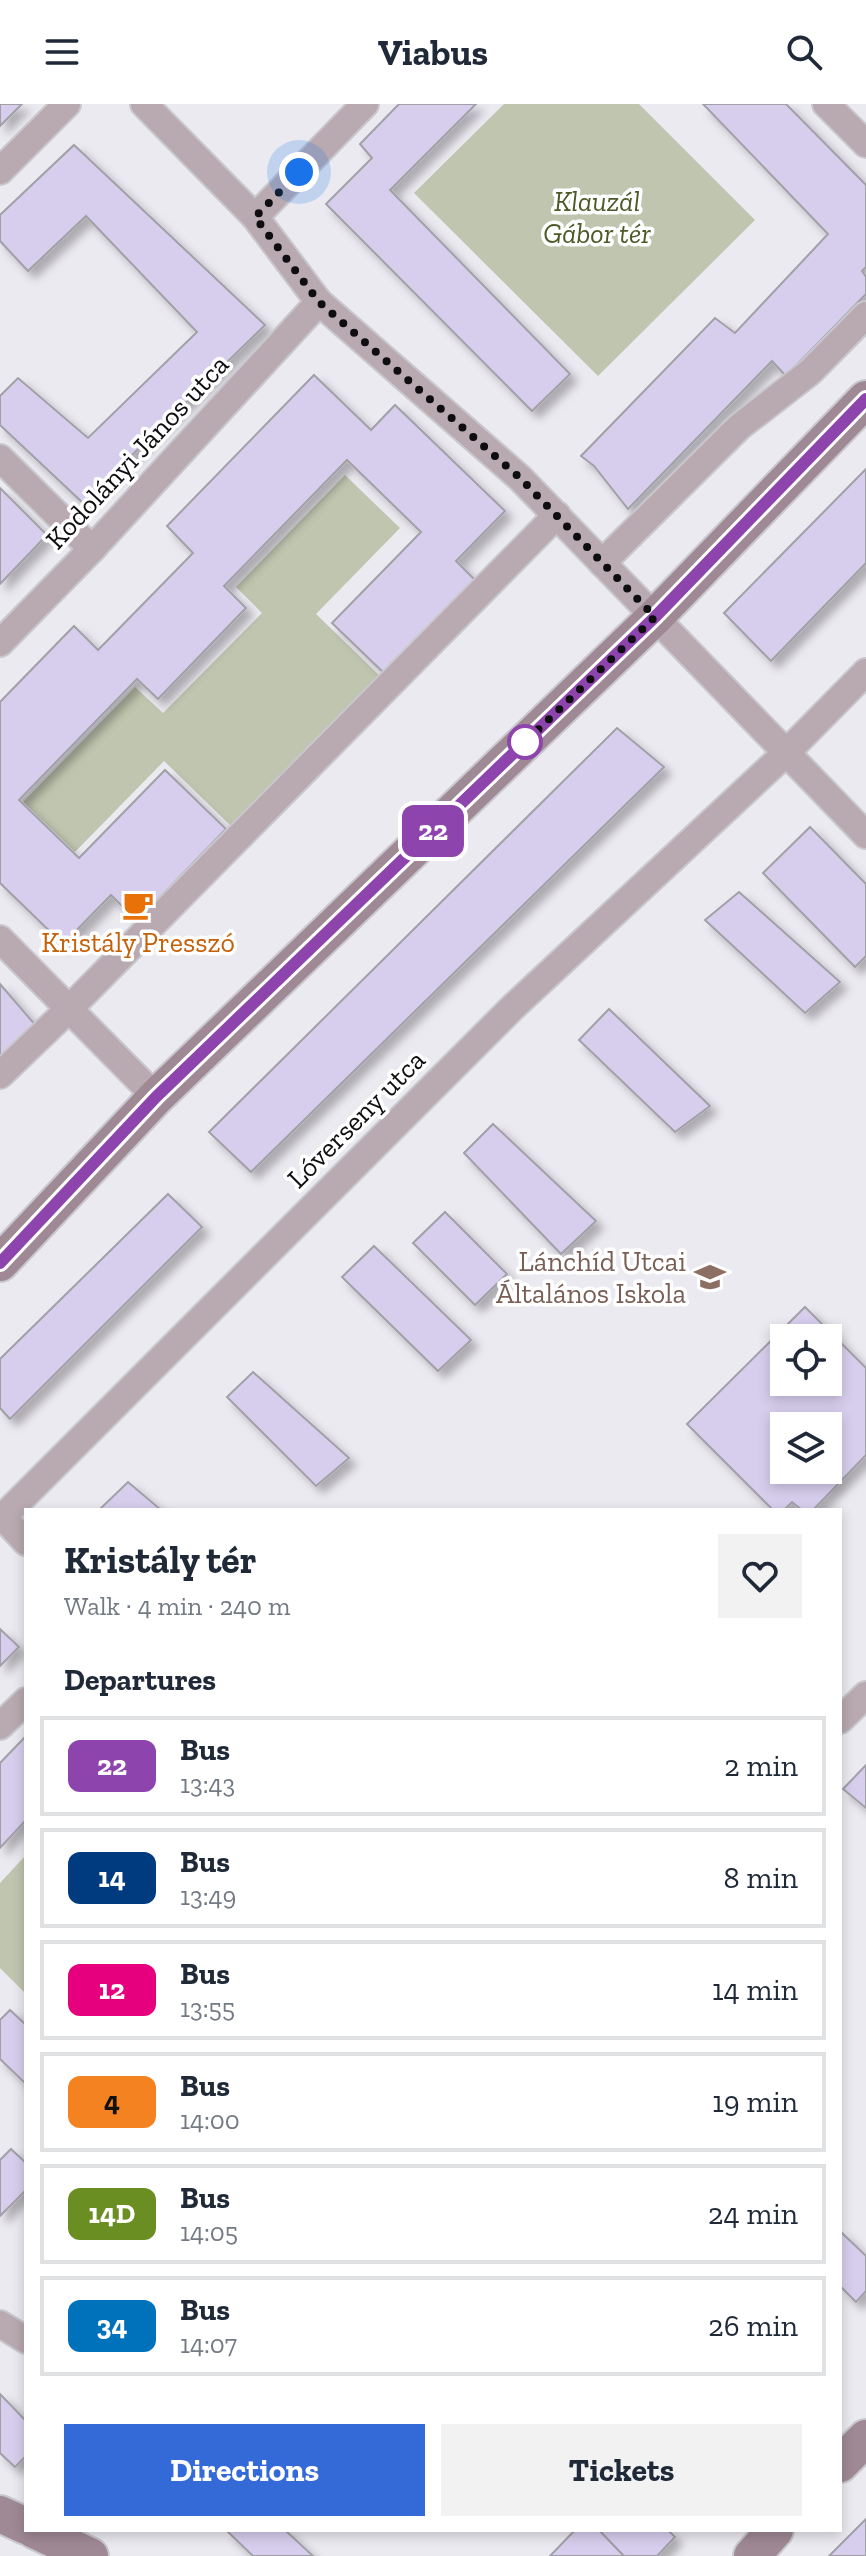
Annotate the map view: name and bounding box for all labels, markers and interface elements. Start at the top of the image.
icon: menu [40,30,84,74]
icon: search [782,30,826,74]
text: Viabus [378,31,488,74]
your location [279,152,319,192]
park label: Klauzál Gábor tér [543,185,651,250]
street label: Kodolányi János utca [39,348,236,556]
unlabelled marker [508,725,542,759]
line badge: 22 [397,805,469,857]
text: 22 [418,814,448,847]
cafe icon: Kristály Presszó [121,888,155,922]
place label: Kristály Presszó [41,926,235,959]
street label: Lóverseny utca [280,1043,432,1195]
place label: Lánchíd Utcai Általános Iskola [496,1245,686,1310]
school or university icon: Lánchíd Utcai Általános Iskola [693,1260,727,1294]
map controls [770,1324,842,1484]
button: locate [770,1324,842,1396]
button: layers [770,1412,842,1484]
button: heart [718,1534,802,1618]
text: Kristály tér [64,1537,256,1583]
text: Walk · 4 min · 240 m [64,1590,290,1622]
text: Departures [64,1662,216,1698]
text: Bus [180,1732,230,1768]
text: 2 min [724,1748,798,1784]
text: 22 [97,1749,127,1782]
text: 13:43 [180,1768,235,1800]
text: Bus [180,1844,230,1880]
text: 8 min [724,1860,798,1896]
text: 14 [98,1861,126,1894]
text: 13:49 [180,1880,236,1912]
text: Bus [180,1956,230,1992]
text: 14 min [712,1972,798,2008]
text: 12 [99,1973,125,2006]
text: 13:55 [180,1992,235,2024]
text: Bus [180,2068,230,2104]
text: 19 min [712,2084,798,2120]
text: 4 [104,2085,120,2118]
text: 14:00 [180,2104,240,2136]
text: Bus [180,2180,230,2216]
text: 24 min [708,2196,798,2232]
text: 14D [89,2197,135,2230]
text: 14:05 [180,2216,238,2248]
text: Bus [180,2292,230,2328]
text: 26 min [708,2308,798,2344]
text: 34 [97,2309,127,2342]
text: 14:07 [180,2328,237,2360]
button: Directions [64,2424,425,2516]
button: Tickets [441,2424,802,2516]

